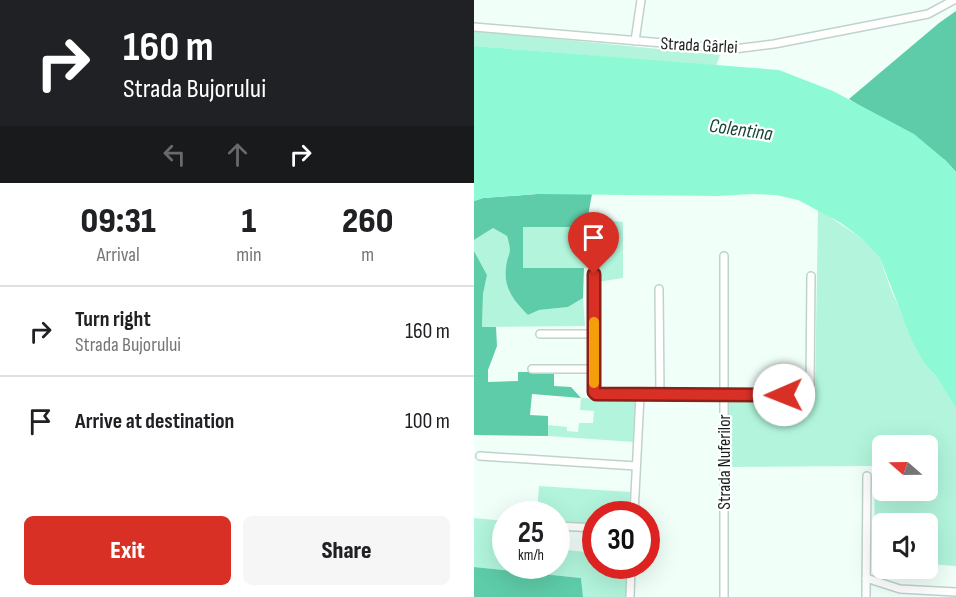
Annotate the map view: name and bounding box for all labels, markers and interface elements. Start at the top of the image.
text: 160 m [123,22,214,73]
icon: right [24,24,102,102]
street label: Strada Gârlei [660,33,738,58]
text: Strada Bujorului [123,73,266,105]
water label: Colentina [708,114,774,146]
icon: left [158,138,191,171]
icon: ahead [221,138,254,171]
icon: right [284,138,317,171]
text: 09:31 [81,200,156,243]
text: 1 [242,200,256,243]
text: 260 [342,200,393,243]
pin [568,212,619,274]
icon: arrive [577,221,610,254]
text: Arrival [97,243,140,267]
text: min [236,243,261,267]
text: m [361,243,374,267]
text: Turn right [75,306,151,333]
icon: right [24,315,57,348]
text: 160 m [405,318,450,345]
text: Strada Bujorului [75,333,181,357]
position arrow [752,363,816,427]
icon: arrive [24,405,57,438]
text: Arrive at destination [75,408,234,435]
text: 100 m [405,408,450,435]
street label: Strada Nuferilor [714,414,735,510]
north arrow [872,435,938,501]
map controls [872,435,938,579]
speed limit sign: 30 [582,501,660,579]
button: sound [872,513,938,579]
text: 25 [518,515,544,551]
button: Exit [24,516,231,585]
button: Share [243,516,450,585]
text: km/h [518,546,544,565]

